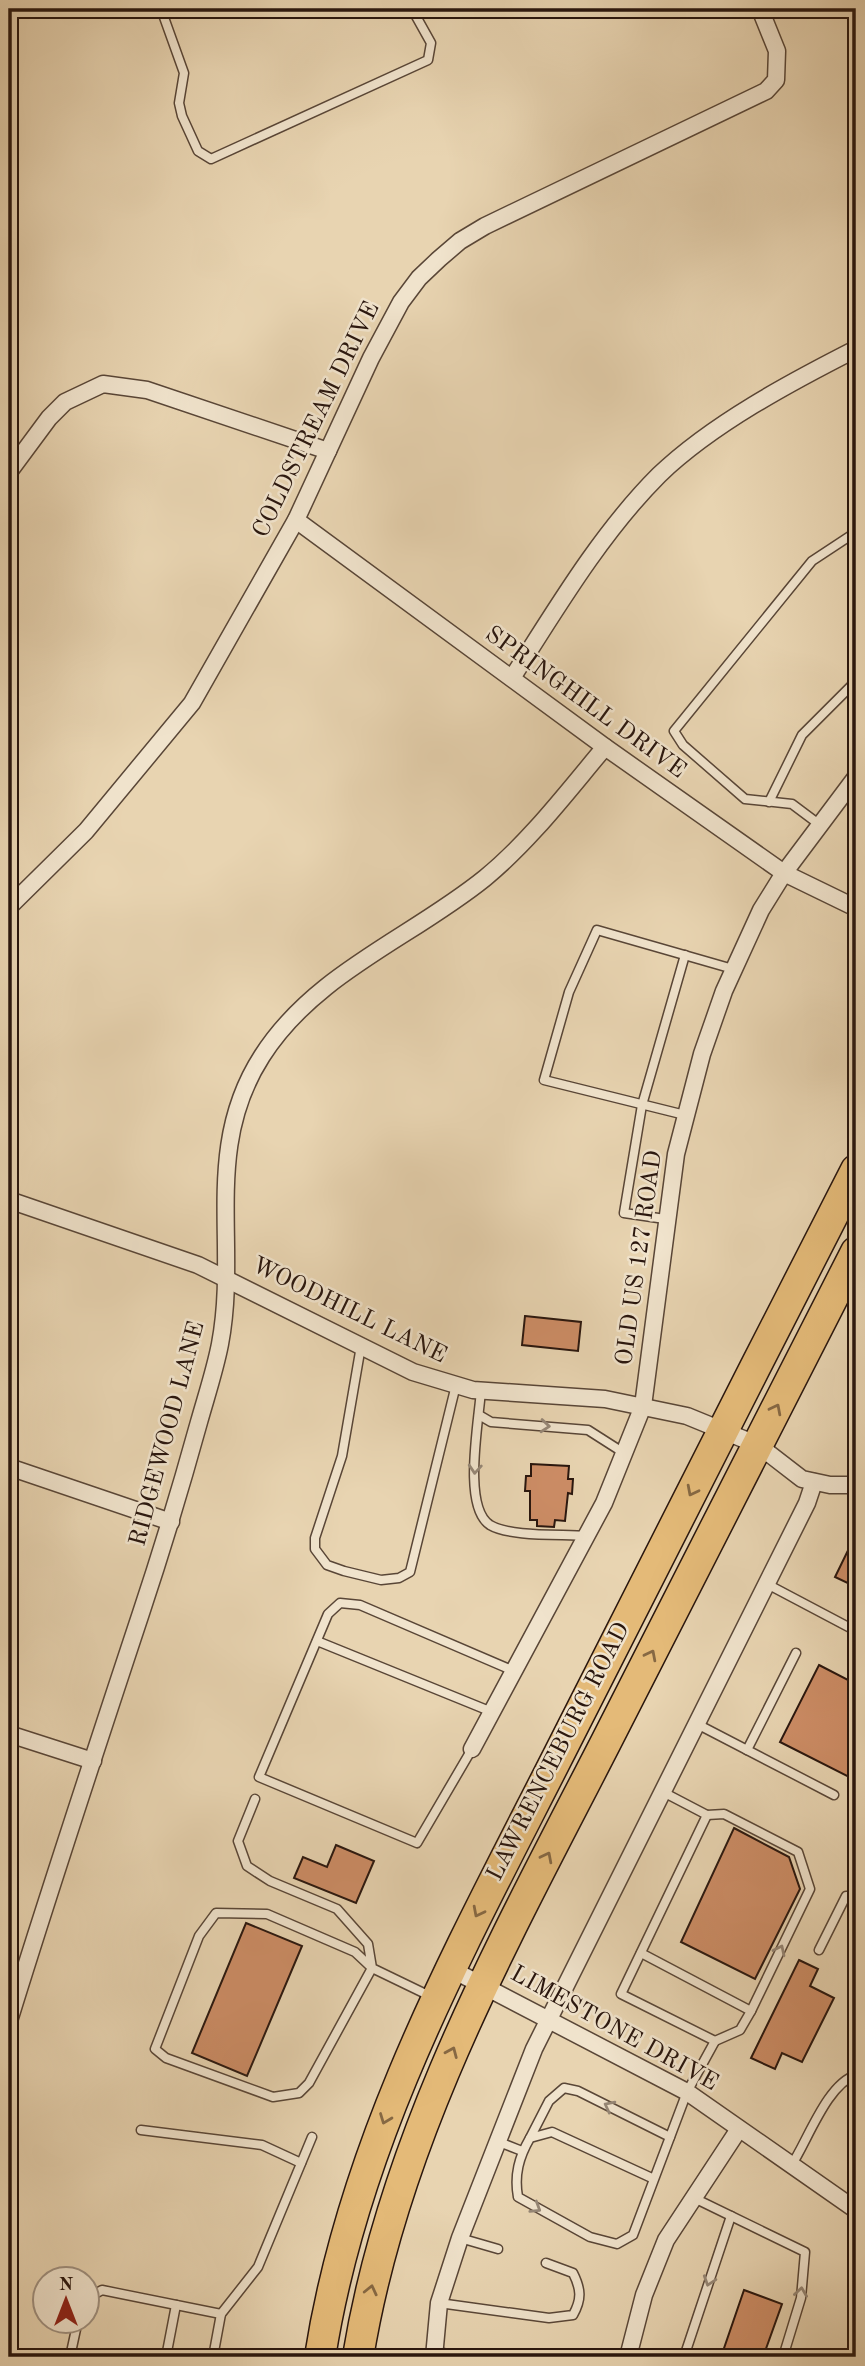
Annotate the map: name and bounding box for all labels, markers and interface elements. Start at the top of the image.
street label: COLDSTREAM DRIVE [249,298,385,542]
street label: SPRINGHILL DRIVE [480,622,690,784]
street label: OLD US 127 ROAD [613,1149,667,1367]
street label: WOODHILL LANE [248,1254,450,1368]
street label: RIDGEWOOD LANE [126,1319,210,1549]
one-way arrow [768,1404,782,1416]
one-way arrow [540,1418,551,1433]
one-way arrow [468,1464,483,1475]
one-way arrow [687,1483,701,1496]
street label: LAWRENCEBURG ROAD [483,1619,635,1885]
one-way arrow [642,1650,656,1662]
one-way arrow [538,1852,552,1865]
one-way arrow [472,1904,486,1917]
one-way arrow [771,1945,785,1957]
street label: LIMESTONE DRIVE [506,1962,722,2096]
one-way arrow [444,2047,458,2059]
one-way arrow [604,2101,616,2115]
one-way arrow [379,2112,393,2124]
one-way arrow [528,2200,541,2213]
north arrow [32,2264,102,2334]
one-way arrow [703,2274,717,2286]
text: N [59,2276,74,2295]
one-way arrow [363,2284,378,2296]
one-way arrow [793,2286,808,2298]

